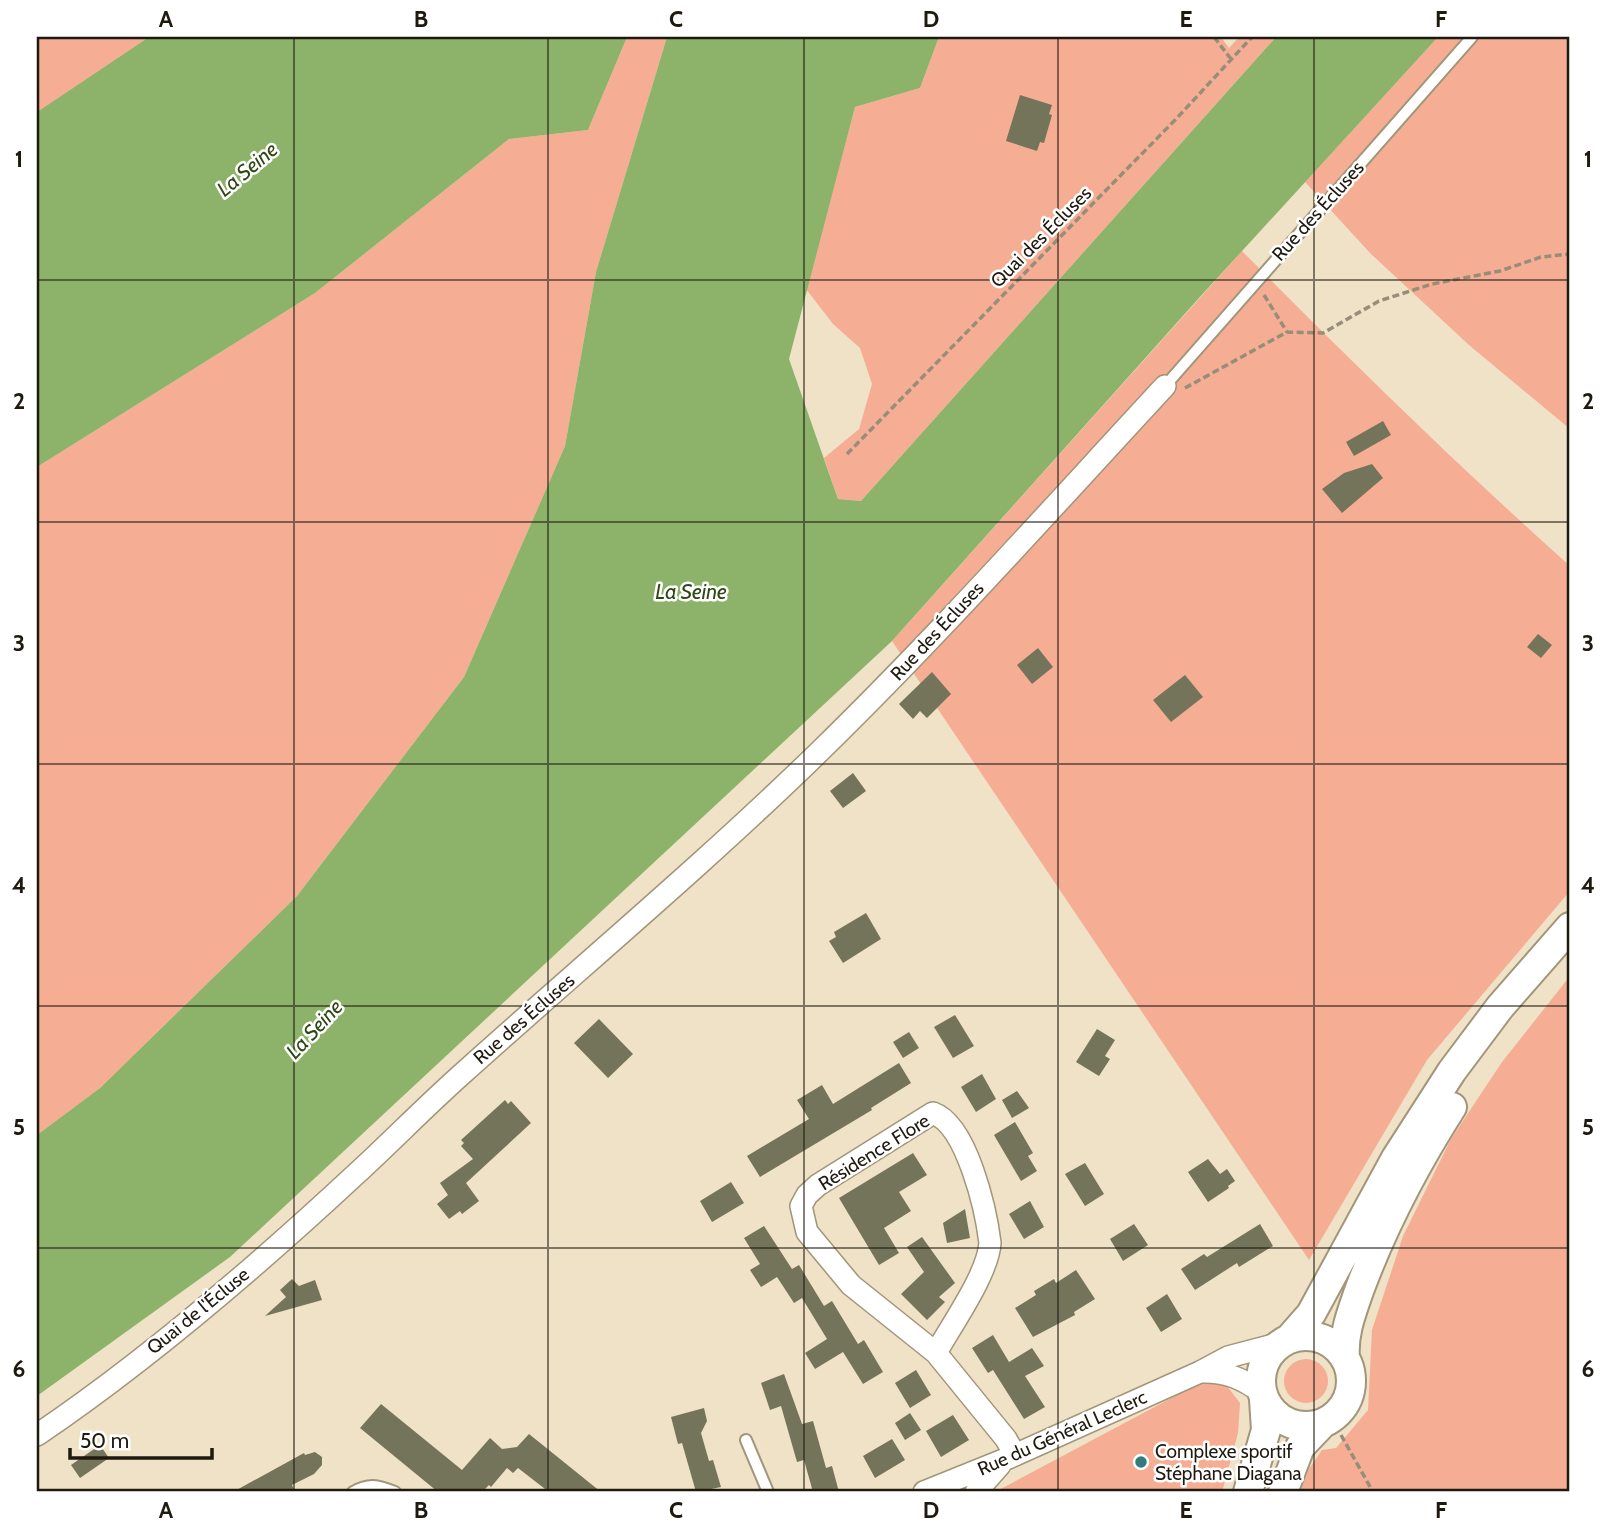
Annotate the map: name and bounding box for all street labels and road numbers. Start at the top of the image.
street label: Rue des Écluses [1266,156,1369,266]
street label: Quai des Écluses [985,181,1096,292]
street label: Rue des Écluses [885,576,989,685]
street label: Rue des Écluses [468,968,579,1069]
street label: Résidence Flore [814,1109,934,1195]
street label: Quai de l'Écluse [142,1262,254,1359]
street label: Rue du Général Leclerc [974,1385,1150,1481]

